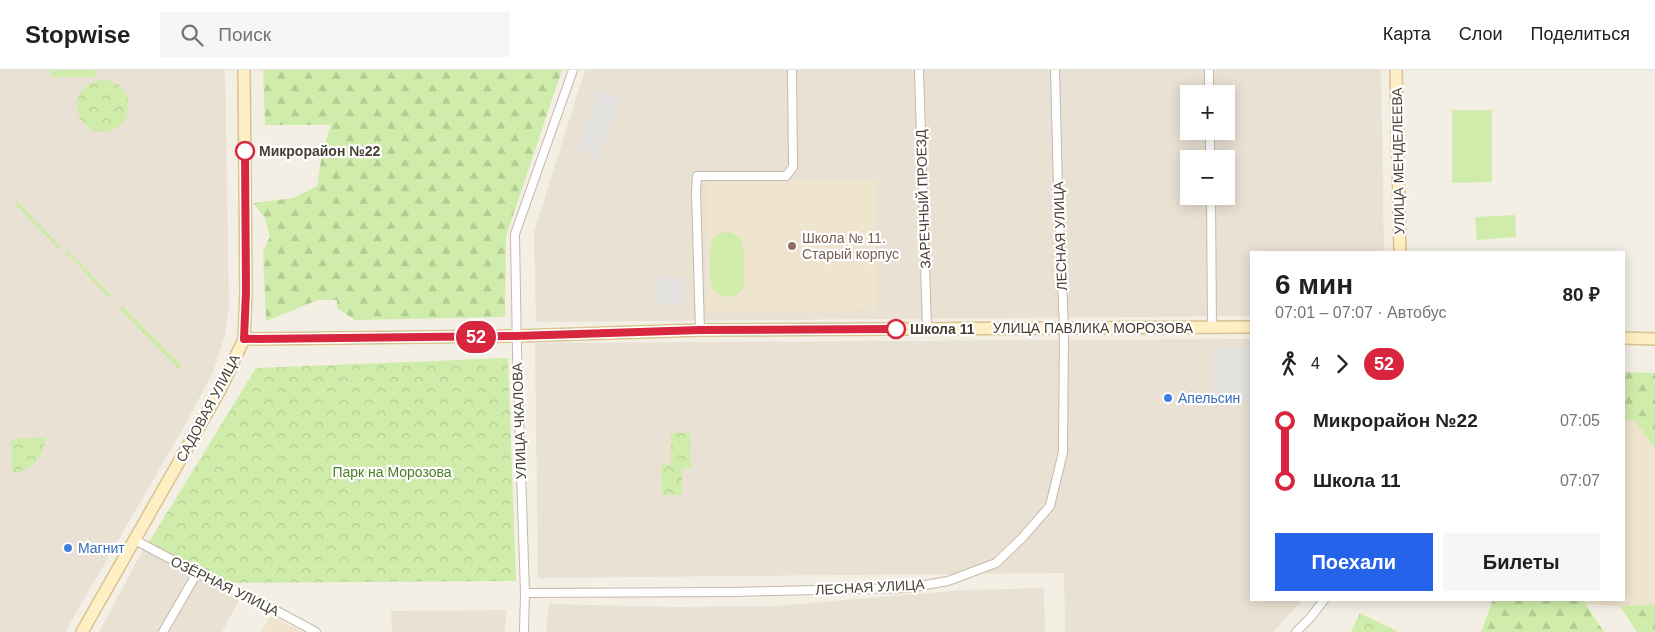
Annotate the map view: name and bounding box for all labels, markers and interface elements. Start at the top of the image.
search box [160,12,510,57]
text: Stopwise [25,21,130,48]
icon: search [178,21,206,49]
text: Поиск [218,24,271,45]
text: Карта [1383,24,1431,44]
text: Слои [1459,24,1503,44]
text: Поделиться [1531,24,1630,44]
map controls [1180,85,1235,205]
button: + [1180,85,1235,140]
street label: УЛИЦА МЕНДЕЛЕЕВА [1389,87,1407,235]
street label: ЗАРЕЧНЫЙ ПРОЕЗД [912,129,933,269]
marker: Микрорайон №22 [235,141,255,161]
place label: Микрорайон №22 [259,143,381,159]
button: − [1180,150,1235,205]
street label: ЛЕСНАЯ УЛИЦА [1050,180,1070,291]
place label: Школа № 11. Старый корпус [802,230,899,262]
marker: Школа № 11. Старый корпус [786,240,798,252]
text: 6 мин [1275,269,1353,300]
text: 80 ₽ [1563,284,1600,305]
text: 07:01 – 07:07 · Автобус [1275,304,1447,321]
marker: Школа 11 [886,319,906,339]
street label: УЛИЦА ПАВЛИКА МОРОЗОВА [993,320,1194,336]
line badge: 52 [454,321,498,353]
place label: Школа 11 [910,321,975,337]
text: 52 [466,327,486,347]
icon: walk [1275,350,1303,378]
icon: forward [1328,350,1356,378]
street label: САДОВАЯ УЛИЦА [173,351,243,465]
text: 52 [1374,354,1394,374]
text: 4 [1311,355,1320,372]
street label: УЛИЦА ЧКАЛОВА [509,362,529,480]
place label: Апельсин [1178,390,1240,406]
marker: Апельсин [1162,392,1174,404]
text: Микрорайон №22 [1313,410,1478,431]
text: 07:05 [1560,412,1600,429]
park label: Парк на Морозова [332,464,452,480]
text: Школа 11 [1313,470,1401,491]
text: 07:07 [1560,472,1600,489]
button: Поехали [1275,533,1433,591]
button: Билеты [1443,533,1600,591]
place label: Магнит [78,540,125,556]
marker: Магнит [62,542,74,554]
street label: ОЗЁРНАЯ УЛИЦА [168,553,283,620]
street label: ЛЕСНАЯ УЛИЦА [815,576,926,598]

